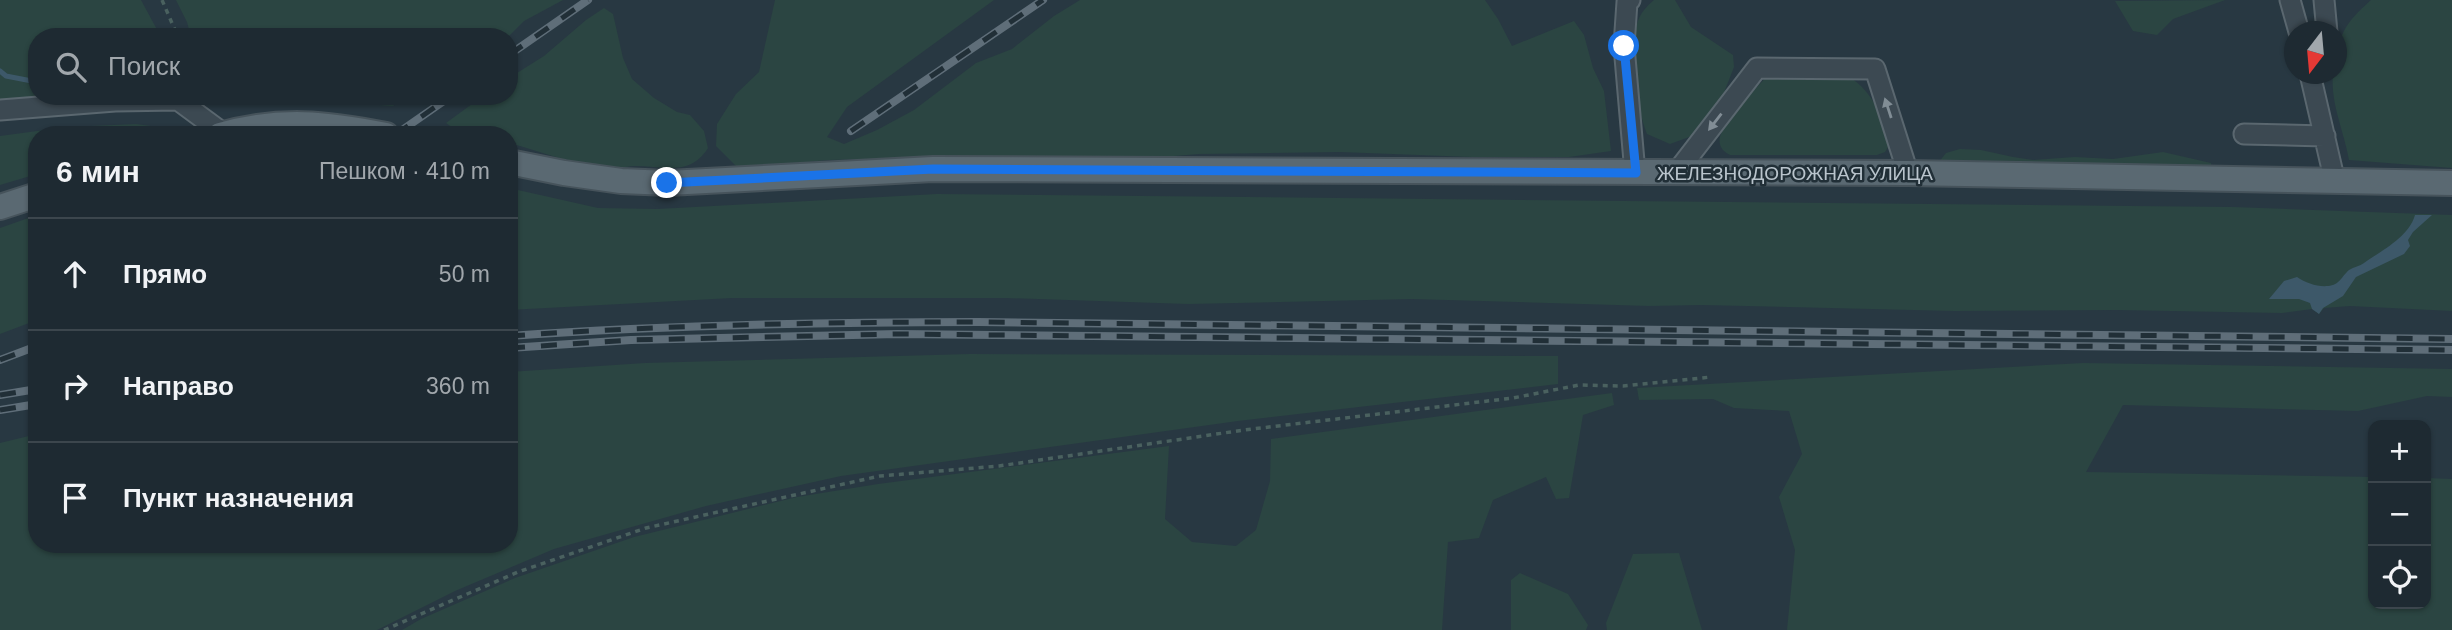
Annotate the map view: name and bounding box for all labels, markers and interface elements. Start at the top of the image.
north arrow [2284,21,2347,84]
search box [28,28,518,105]
route start [1608,30,1639,61]
icon: search [52,48,90,86]
text: Поиск [108,51,180,81]
one-way arrow [1882,98,1892,119]
one-way arrow [1708,112,1723,130]
text: 6 мин [56,155,140,188]
text: Пешком · 410 m [319,158,490,184]
street label: ЖЕЛЕЗНОДОРОЖНАЯ УЛИЦА [1657,163,1933,184]
route end [651,167,682,198]
icon: ahead [56,255,94,293]
text: Прямо [123,259,207,289]
text: 50 m [439,261,490,287]
icon: right [56,367,94,405]
text: Направо [123,371,234,401]
text: 360 m [426,373,490,399]
map controls [2368,420,2431,609]
button: + [2368,420,2431,483]
icon: arrive [56,479,94,517]
text: Пункт назначения [123,483,354,513]
button: − [2368,483,2431,546]
button: locate [2368,546,2431,609]

